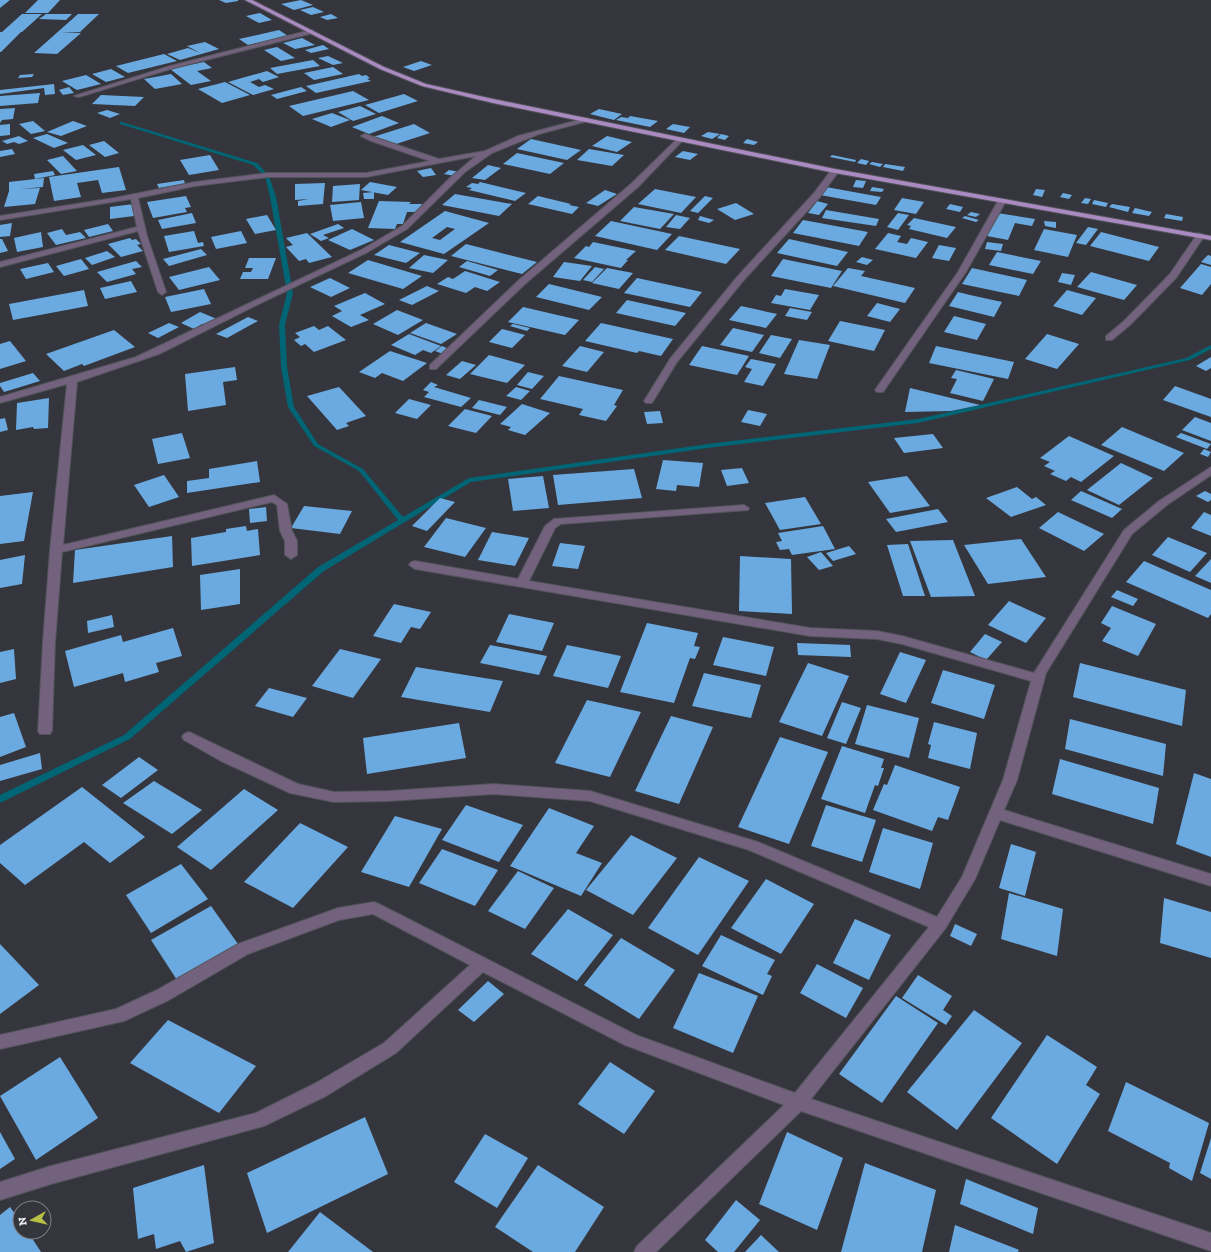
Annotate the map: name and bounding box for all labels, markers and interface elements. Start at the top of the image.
north arrow [12,1200,52,1240]
text: N [15,1216,30,1226]

